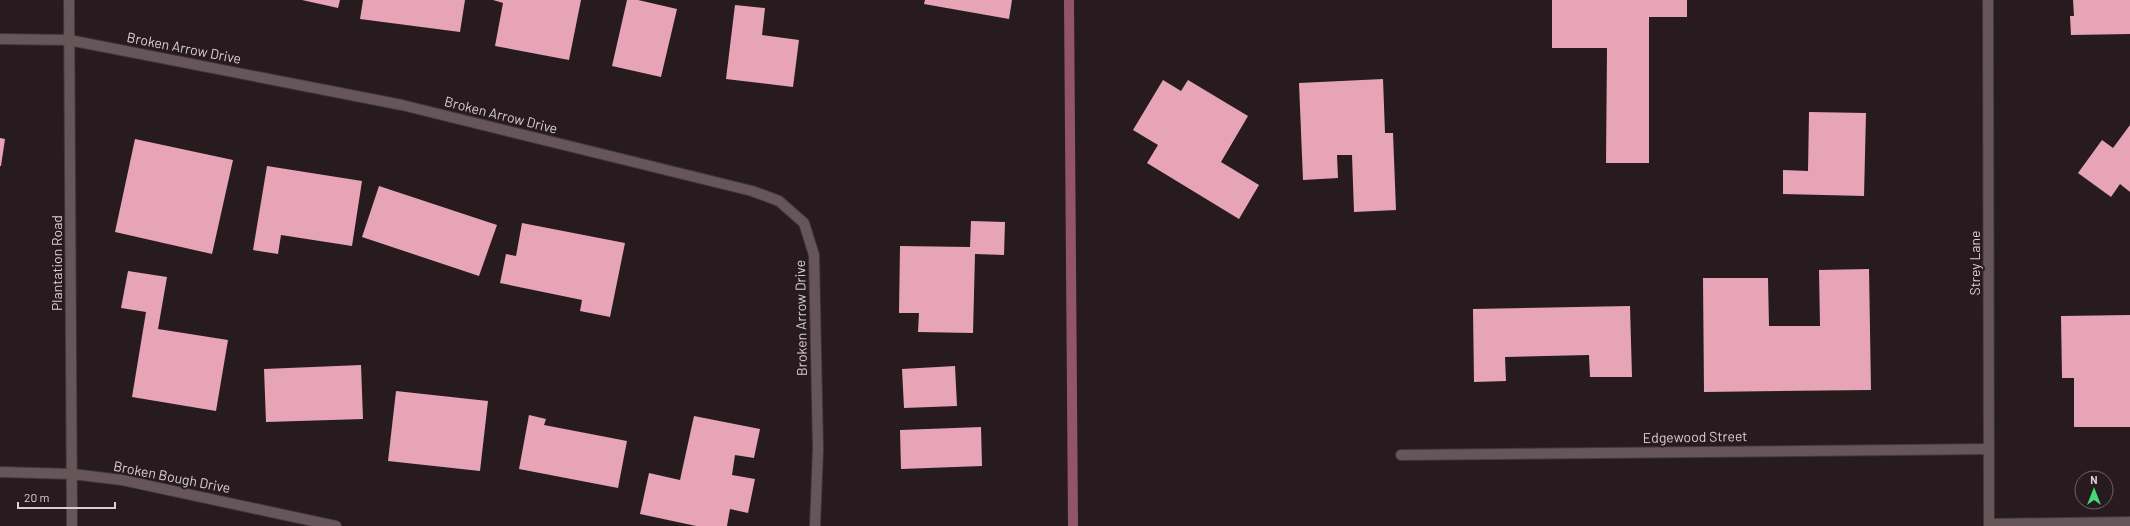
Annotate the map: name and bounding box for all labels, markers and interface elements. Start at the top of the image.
street label: Broken Arrow Drive [126,28,243,67]
street label: Broken Arrow Drive [443,92,559,137]
street label: Plantation Road [48,215,65,311]
street label: Strey Lane [1966,231,1983,295]
street label: Broken Arrow Drive [791,260,810,376]
street label: Edgewood Street [1643,427,1747,446]
street label: Broken Bough Drive [112,457,232,496]
north arrow [2074,470,2114,510]
text: N [2090,473,2098,486]
scale bar [18,484,115,510]
text: 20 m [24,490,50,504]

